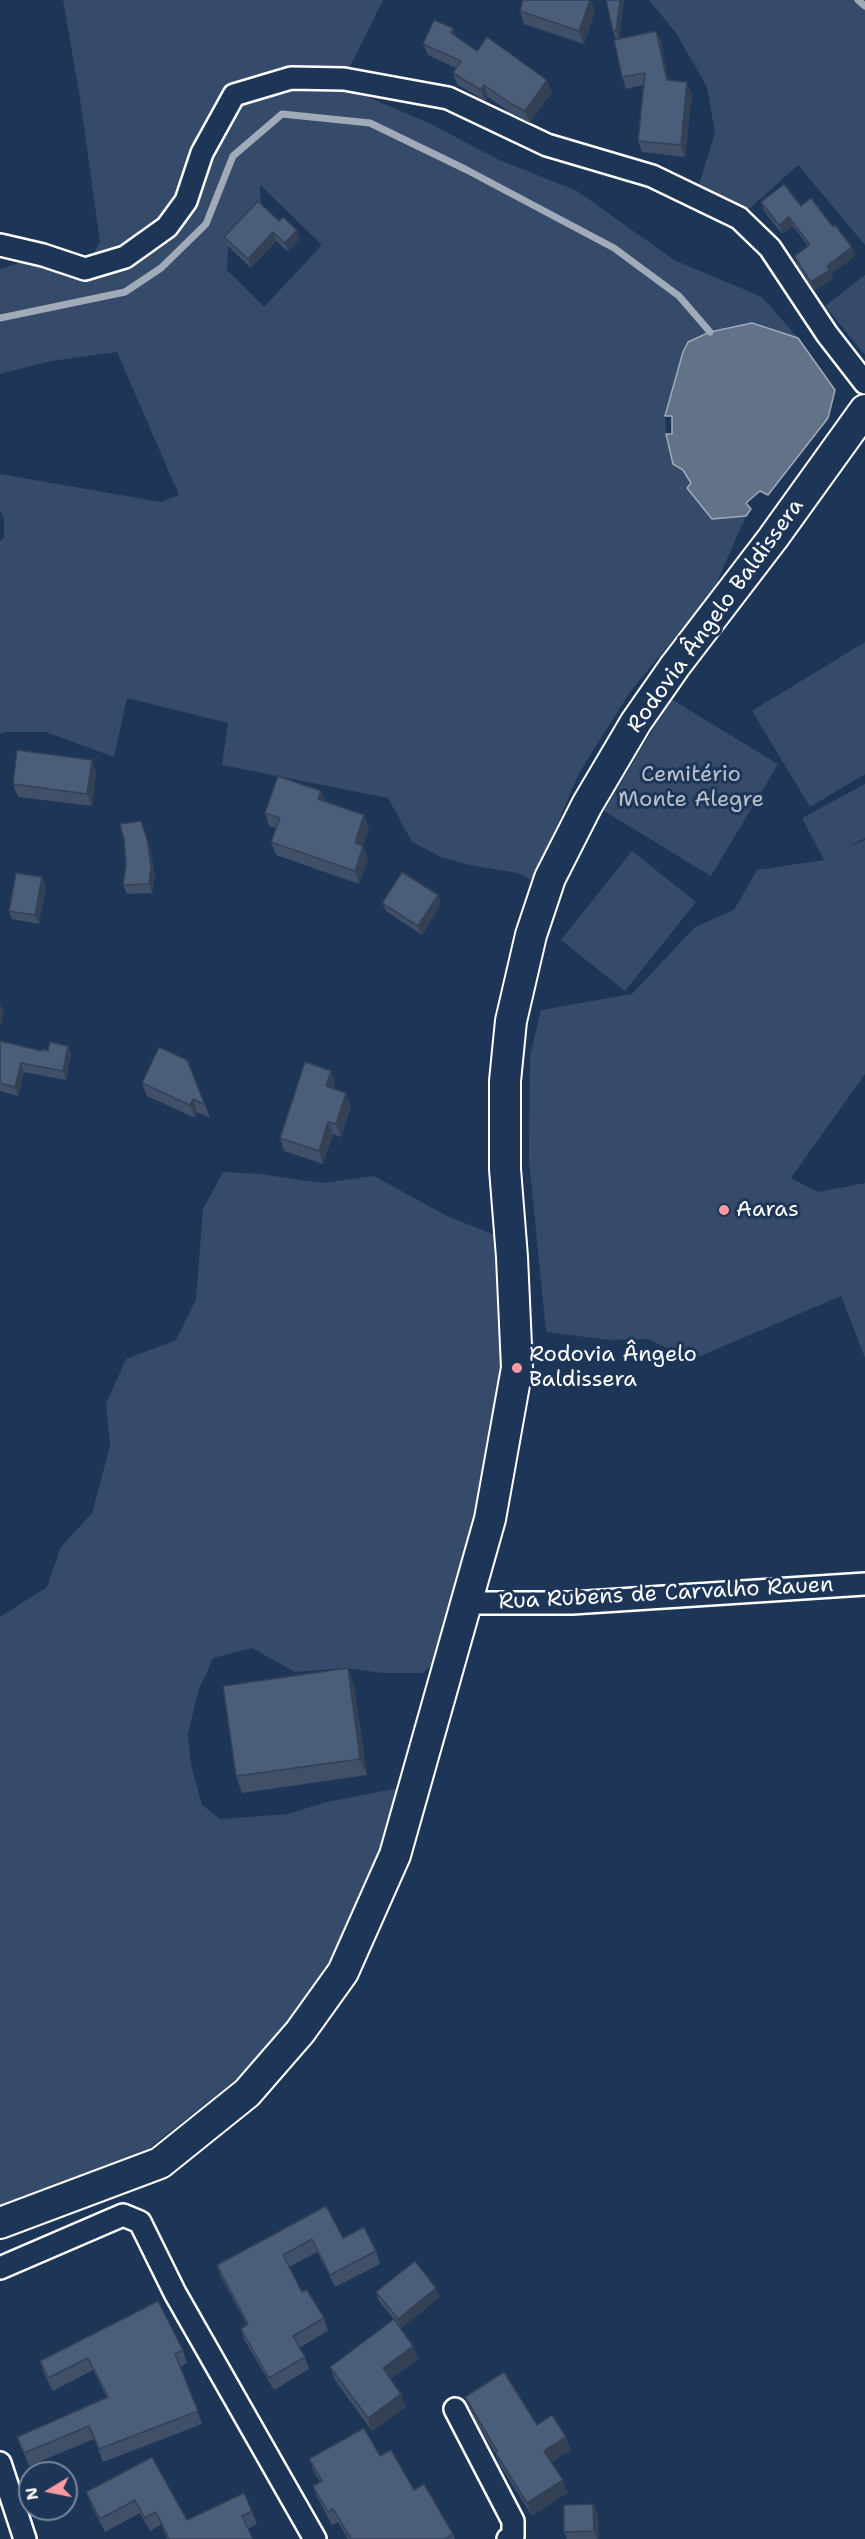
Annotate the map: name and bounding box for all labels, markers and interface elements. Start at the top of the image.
street label: Rodovia Ângelo Baldissera [622,494,810,738]
park label: Cemitério Monte Alegre [618,762,764,813]
place label: Aaras [736,1197,799,1223]
marker: Aaras [717,1203,731,1217]
place label: Rodovia Ângelo Baldissera [529,1342,697,1394]
marker: Rodovia Ângelo Baldissera [510,1361,524,1375]
street label: Rua Rubens de Carvalho Rauen [498,1572,834,1616]
north arrow [18,2461,78,2521]
text: N [20,2486,43,2502]

